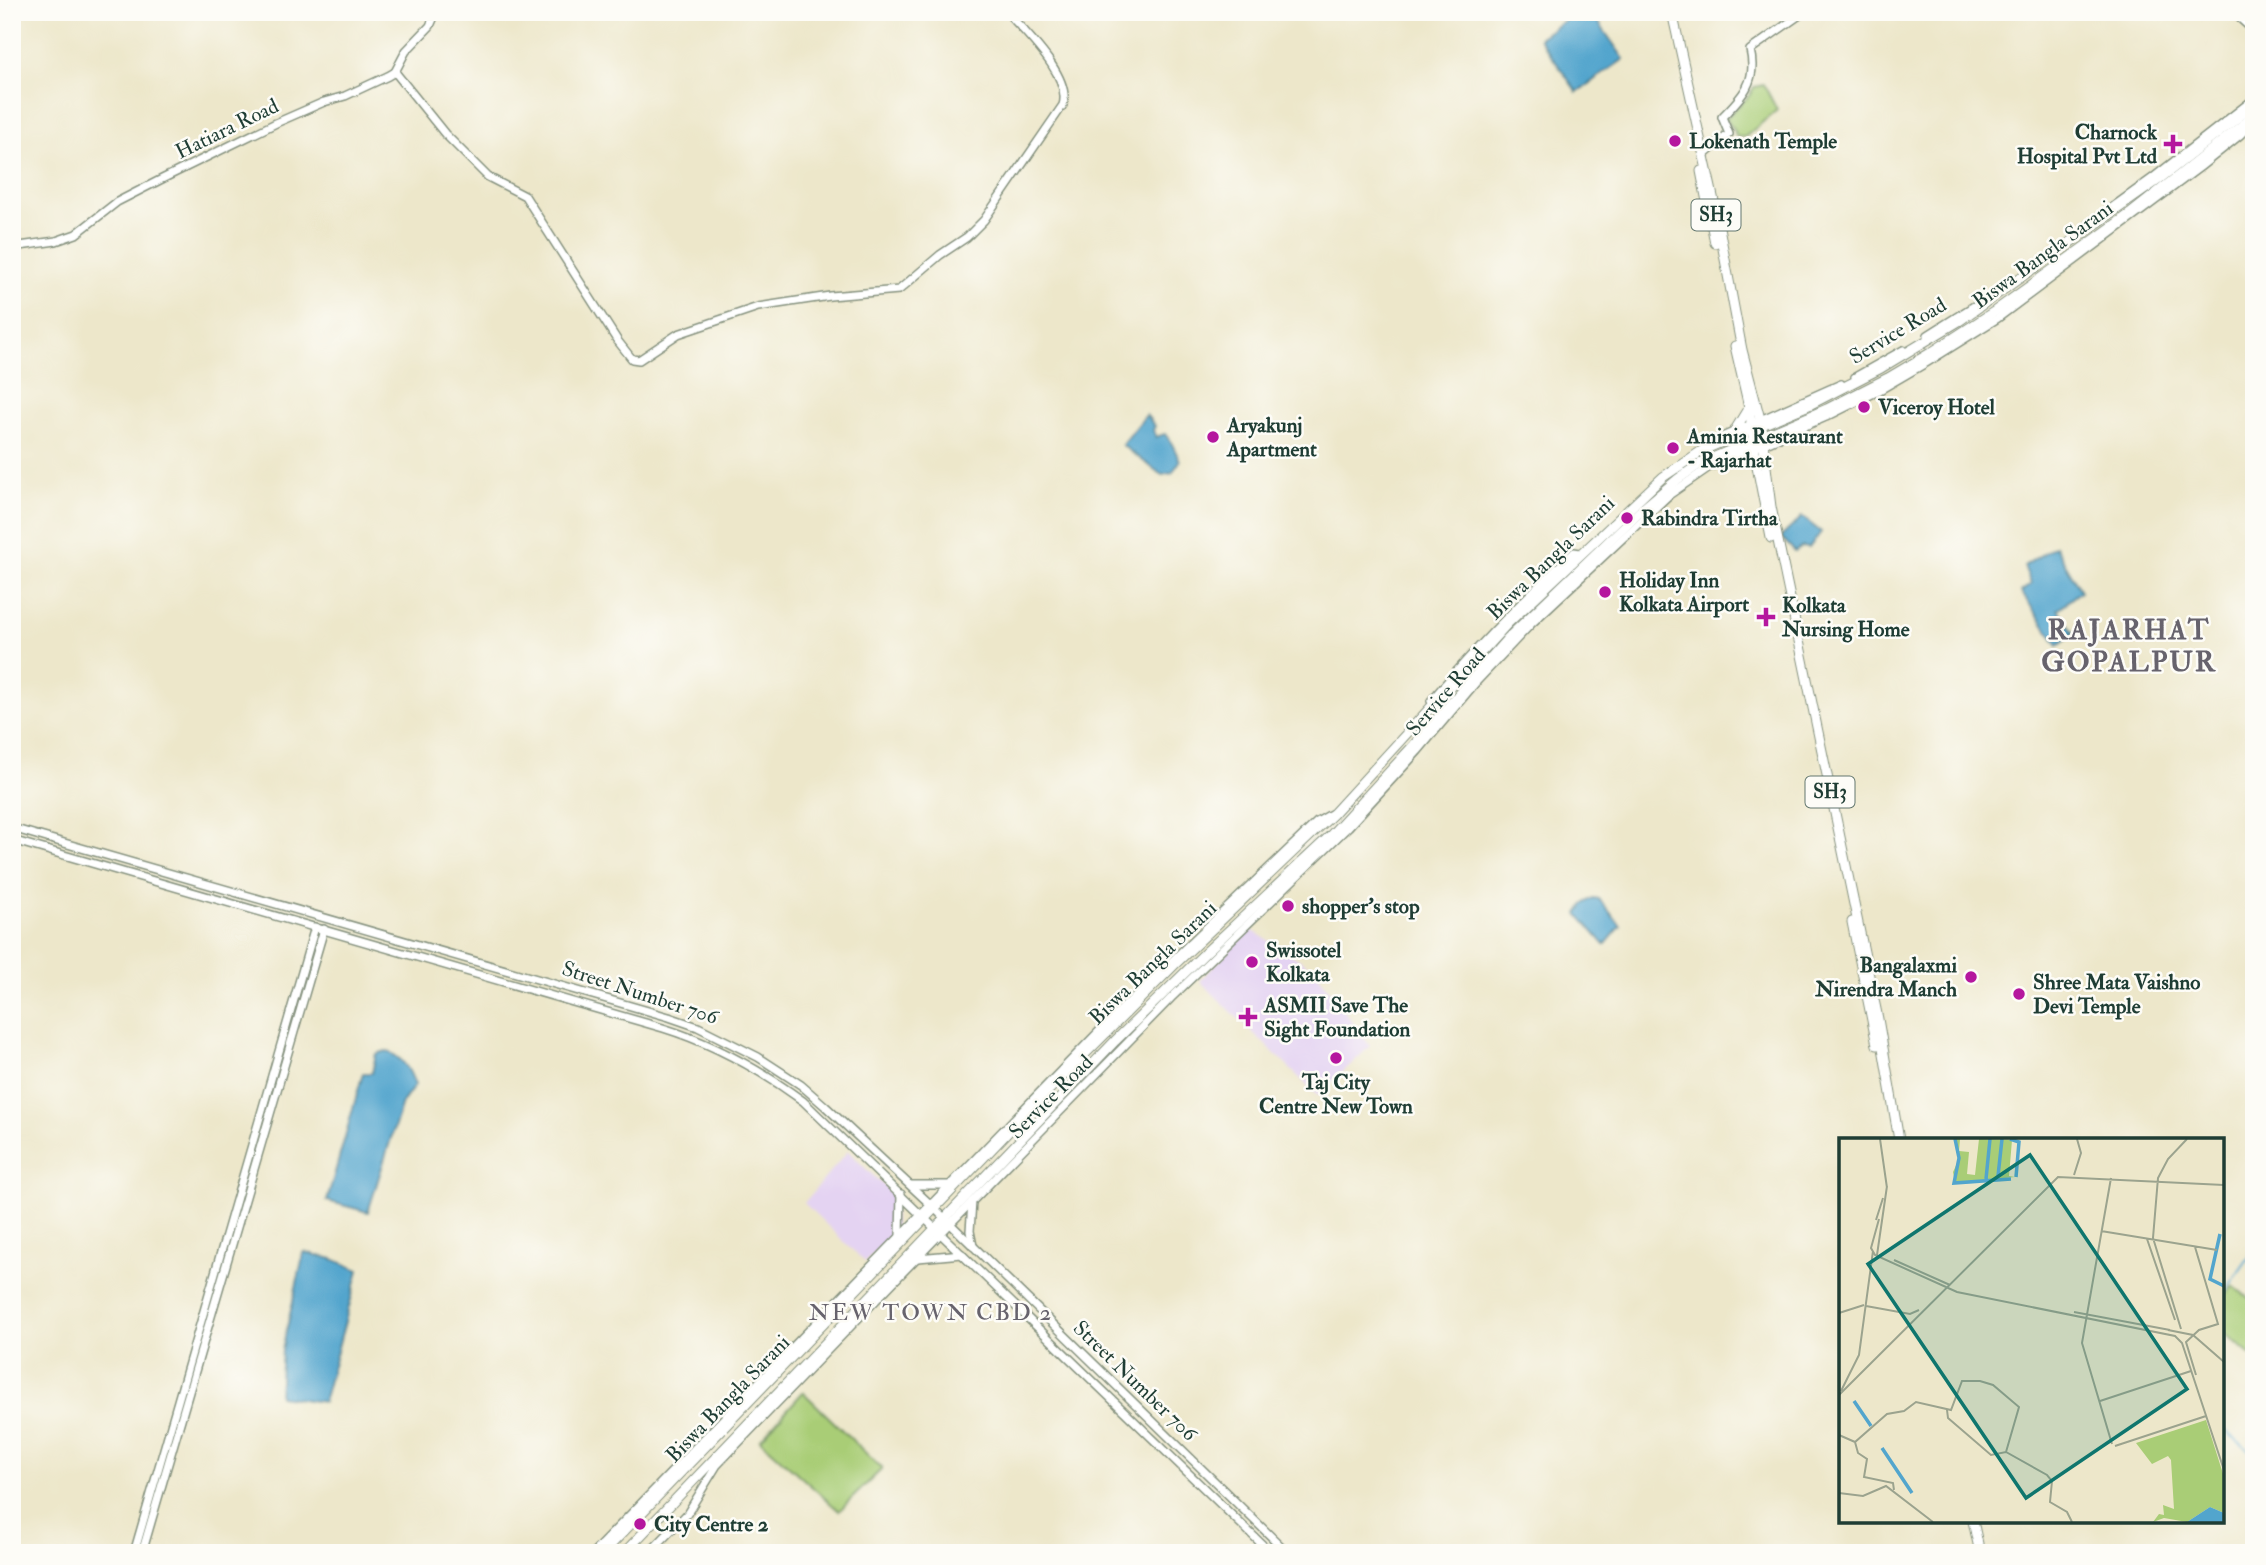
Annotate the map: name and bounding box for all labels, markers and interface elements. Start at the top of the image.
street label: Hatiara Road [171,92,284,166]
place label: Charnock Hospital Pvt Ltd [2017,119,2158,170]
place label: Lokenath Temple [1689,128,1837,155]
marker: Lokenath Temple [1667,133,1683,149]
marker: Charnock Hospital Pvt Ltd [2163,134,2183,154]
street label: Biswa Bangla Sarani [1967,195,2119,315]
road number: SH3 [1692,200,1740,230]
street label: Service Road [1845,291,1952,371]
place label: Viceroy Hotel [1877,394,1996,421]
marker: Viceroy Hotel [1856,399,1872,415]
place label: Aryakunj Apartment [1226,412,1317,463]
place label: Aminia Restaurant - Rajarhat [1686,423,1843,474]
marker: Aryakunj Apartment [1205,429,1221,445]
marker: Aminia Restaurant - Rajarhat [1665,440,1681,456]
street label: Biswa Bangla Sarani [1481,490,1621,626]
place label: Rabindra Tirtha [1641,505,1779,532]
marker: Rabindra Tirtha [1619,510,1635,526]
place label: Holiday Inn Kolkata Airport [1619,567,1749,618]
marker: Holiday Inn Kolkata Airport [1597,584,1613,600]
place label: Kolkata Nursing Home [1781,592,1910,643]
marker: Kolkata Nursing Home [1756,607,1776,627]
district label: RAJARHAT GOPALPUR [2041,613,2217,680]
street label: Service Road [1400,642,1492,742]
road number: SH3 [1806,776,1854,807]
place label: shopper's stop [1302,893,1420,920]
street label: Biswa Bangla Sarani [1083,895,1223,1031]
marker: shopper's stop [1280,898,1296,914]
place label: Swissotel Kolkata [1266,937,1342,988]
place label: Bangalaxmi Nirendra Manch [1814,952,1957,1003]
marker: Swissotel Kolkata [1244,954,1260,970]
street label: Street Number 706 [558,955,723,1031]
marker: Bangalaxmi Nirendra Manch [1963,969,1979,985]
place label: Shree Mata Vaishno Devi Temple [2033,969,2200,1020]
marker: Shree Mata Vaishno Devi Temple [2011,986,2027,1002]
place label: ASMII Save The Sight Foundation [1263,992,1410,1043]
marker: ASMII Save The Sight Foundation [1238,1007,1258,1027]
street label: Service Road [1003,1049,1099,1145]
marker: Taj City Centre New Town [1328,1050,1344,1066]
place label: Taj City Centre New Town [1259,1069,1413,1120]
inset map [1839,1138,2224,1523]
district label: NEW TOWN CBD 2 [809,1298,1053,1327]
street label: Street Number 706 [1067,1315,1204,1448]
street label: Biswa Bangla Sarani [660,1329,796,1469]
place label: City Centre 2 [654,1511,769,1538]
marker: City Centre 2 [632,1516,648,1532]

